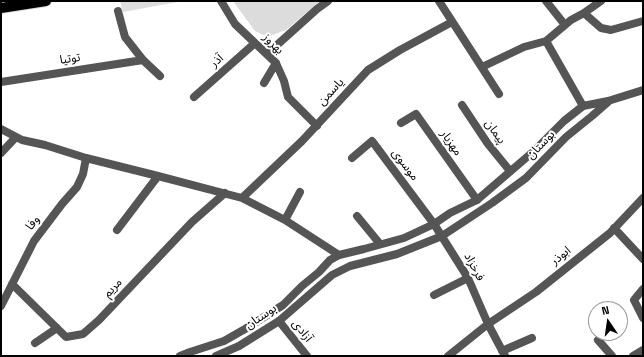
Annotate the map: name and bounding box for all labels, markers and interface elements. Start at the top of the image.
street label: بهروز [259,30,287,58]
street label: توتیا [59,50,81,68]
street label: آذر [207,51,227,71]
street label: یاسمن [315,75,347,109]
street label: پیمان [481,117,509,147]
street label: مهزیار [437,127,465,159]
street label: بوستان [524,128,558,162]
street label: موسوی [388,146,422,184]
street label: وفا [23,213,43,233]
street label: ابوذر [548,244,574,268]
street label: فرخزاد [460,251,488,283]
street label: مریم [101,275,125,301]
street label: بوستان [243,301,279,333]
north arrow [588,301,628,341]
text: N [600,303,611,318]
street label: آزادی [289,317,315,345]

